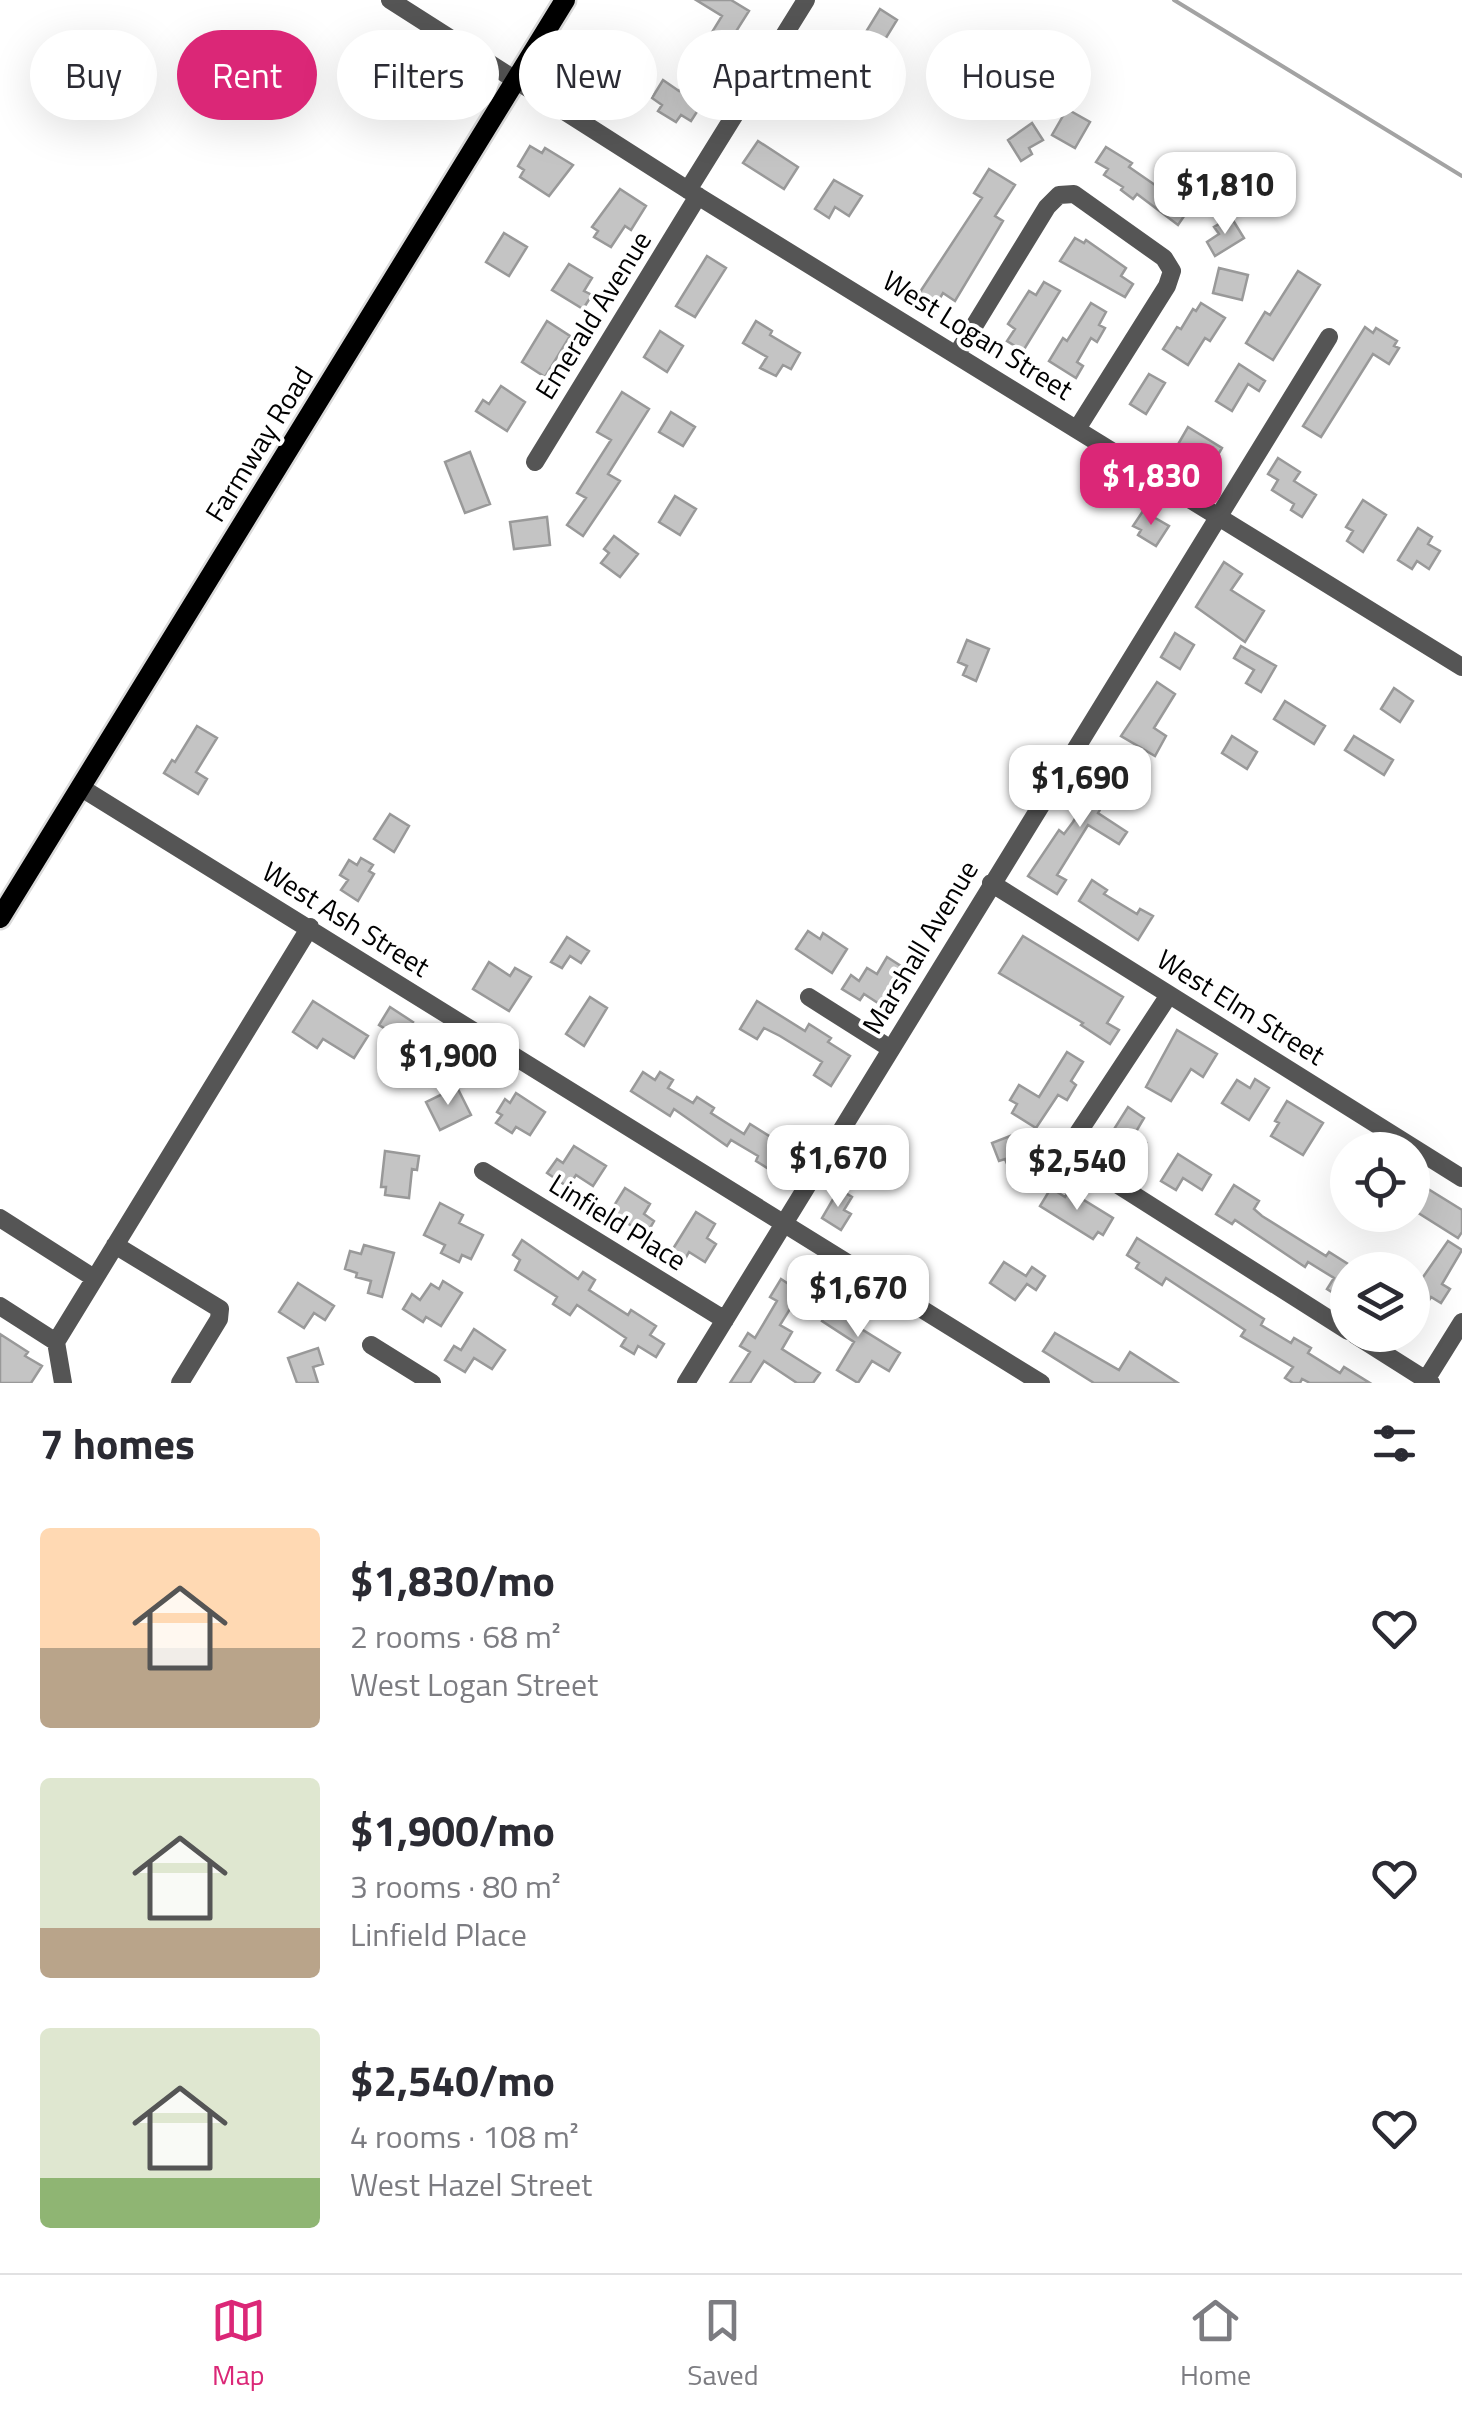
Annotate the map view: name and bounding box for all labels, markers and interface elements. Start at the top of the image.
chip: Buy [30,30,157,120]
chip: Rent [177,30,317,120]
chip: Filters [337,30,499,120]
chip: New [519,30,657,120]
chip: Apartment [677,30,906,120]
chip: House [926,30,1091,120]
pin: $1,810 [1144,152,1306,237]
text: $1,810 [1176,160,1274,208]
street label: Emerald Avenue [524,222,662,407]
street label: West Logan Street [875,259,1082,410]
street label: Farmway Road [194,358,323,530]
pin: $1,830 [1070,443,1232,528]
text: $1,830 [1102,451,1200,499]
pin: $1,690 [999,745,1161,830]
text: $1,690 [1031,753,1129,801]
street label: West Ash Street [254,850,439,987]
street label: Marshall Avenue [851,852,988,1042]
street label: West Elm Street [1149,938,1334,1076]
pin: $1,900 [367,1023,529,1108]
text: $1,900 [399,1031,497,1079]
pin: $1,670 [757,1125,919,1210]
pin: $2,540 [996,1128,1158,1213]
map controls [1330,1132,1430,1352]
button: locate [1330,1132,1430,1232]
text: $1,670 [789,1133,887,1181]
text: $2,540 [1028,1136,1126,1184]
street label: Linfield Place [541,1162,695,1281]
button: layers [1330,1252,1430,1352]
pin: $1,670 [777,1255,939,1340]
text: $1,670 [809,1263,907,1311]
text: 7 homes [40,1411,195,1475]
icon: filters [1367,1416,1422,1471]
text: $1,830/mo [350,1548,555,1612]
icon: home [120,1568,240,1688]
icon: heart [1367,1601,1422,1656]
text: 2 rooms · 68 m² [350,1612,561,1660]
text: West Logan Street [350,1660,598,1708]
text: $1,900/mo [350,1798,555,1862]
icon: home [120,1818,240,1938]
icon: heart [1367,1851,1422,1906]
text: 3 rooms · 80 m² [350,1862,561,1910]
text: Linfield Place [350,1910,527,1958]
text: $2,540/mo [350,2048,555,2112]
icon: home [120,2068,240,2188]
icon: heart [1367,2101,1422,2156]
text: 4 rooms · 108 m² [350,2112,579,2160]
text: West Hazel Street [350,2160,592,2208]
tab: Map [211,2293,266,2396]
tab: Saved [687,2293,759,2396]
tab: Home [1180,2293,1251,2396]

